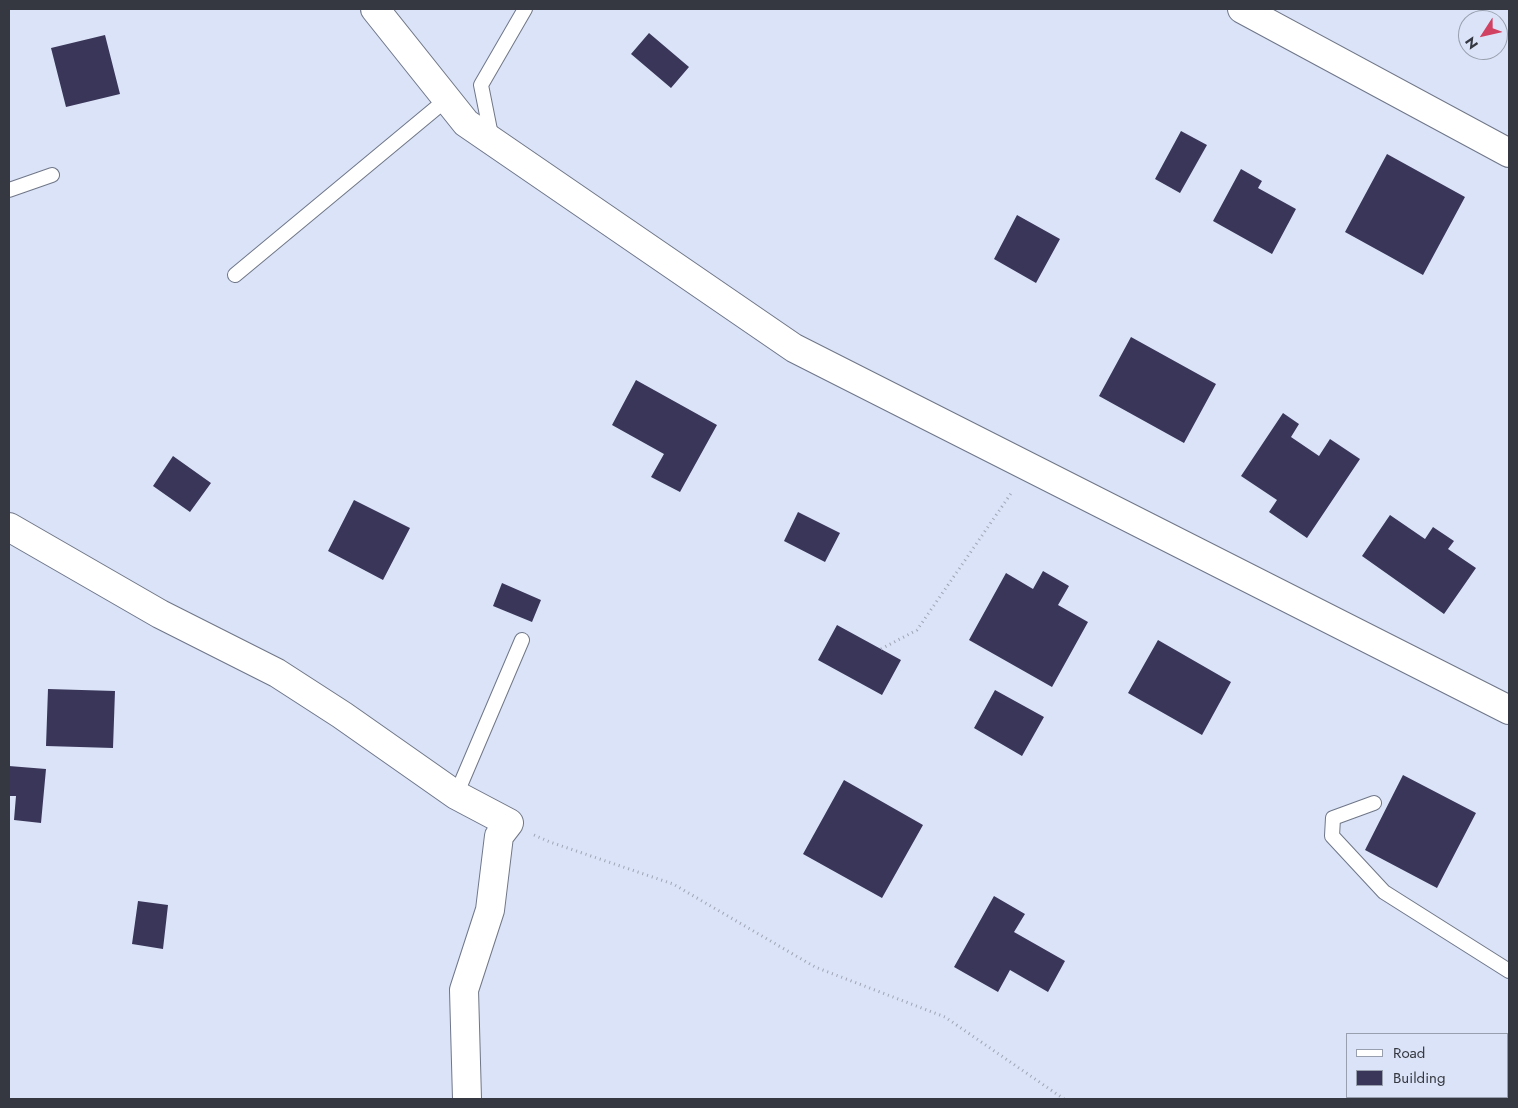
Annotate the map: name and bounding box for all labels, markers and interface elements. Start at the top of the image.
north arrow [1458,10,1508,60]
text: N [1460,33,1483,53]
legend [1346,1033,1508,1098]
text: Road [1393,1042,1425,1064]
text: Building [1393,1067,1445,1089]

